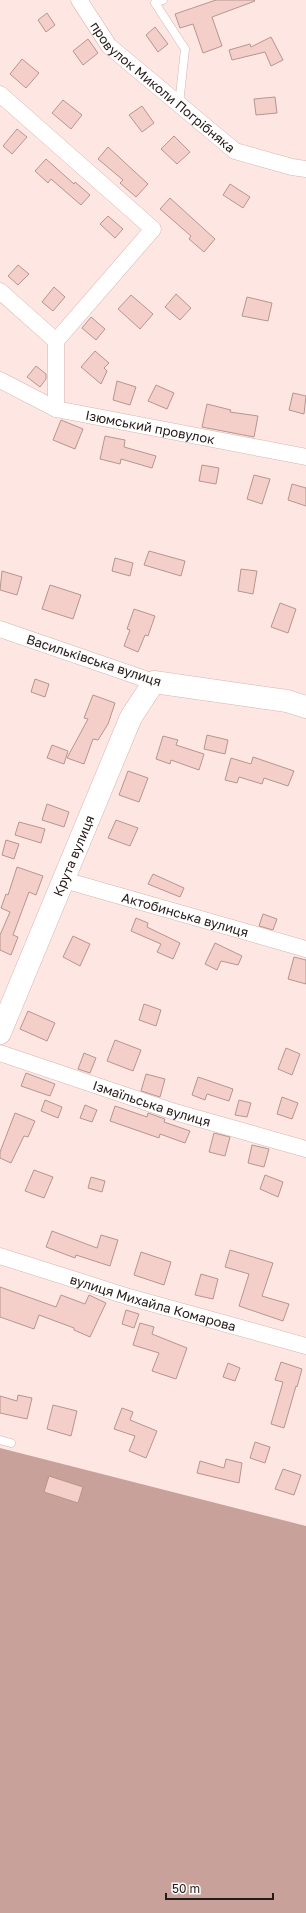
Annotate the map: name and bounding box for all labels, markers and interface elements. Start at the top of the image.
street label: провулок Миколи Погрібняка [87,18,238,156]
street label: Ізюмський провулок [84,407,217,447]
street label: Васильківська вулиця [25,631,163,689]
street label: Крута вулиця [50,813,97,899]
street label: Актобинська вулиця [120,889,250,940]
street label: Ізмаїльська вулиця [91,1077,213,1130]
street label: вулиця Михайла Комарова [68,1271,238,1334]
scale bar [166,1875,273,1901]
text: 50 m [172,1881,200,1896]

